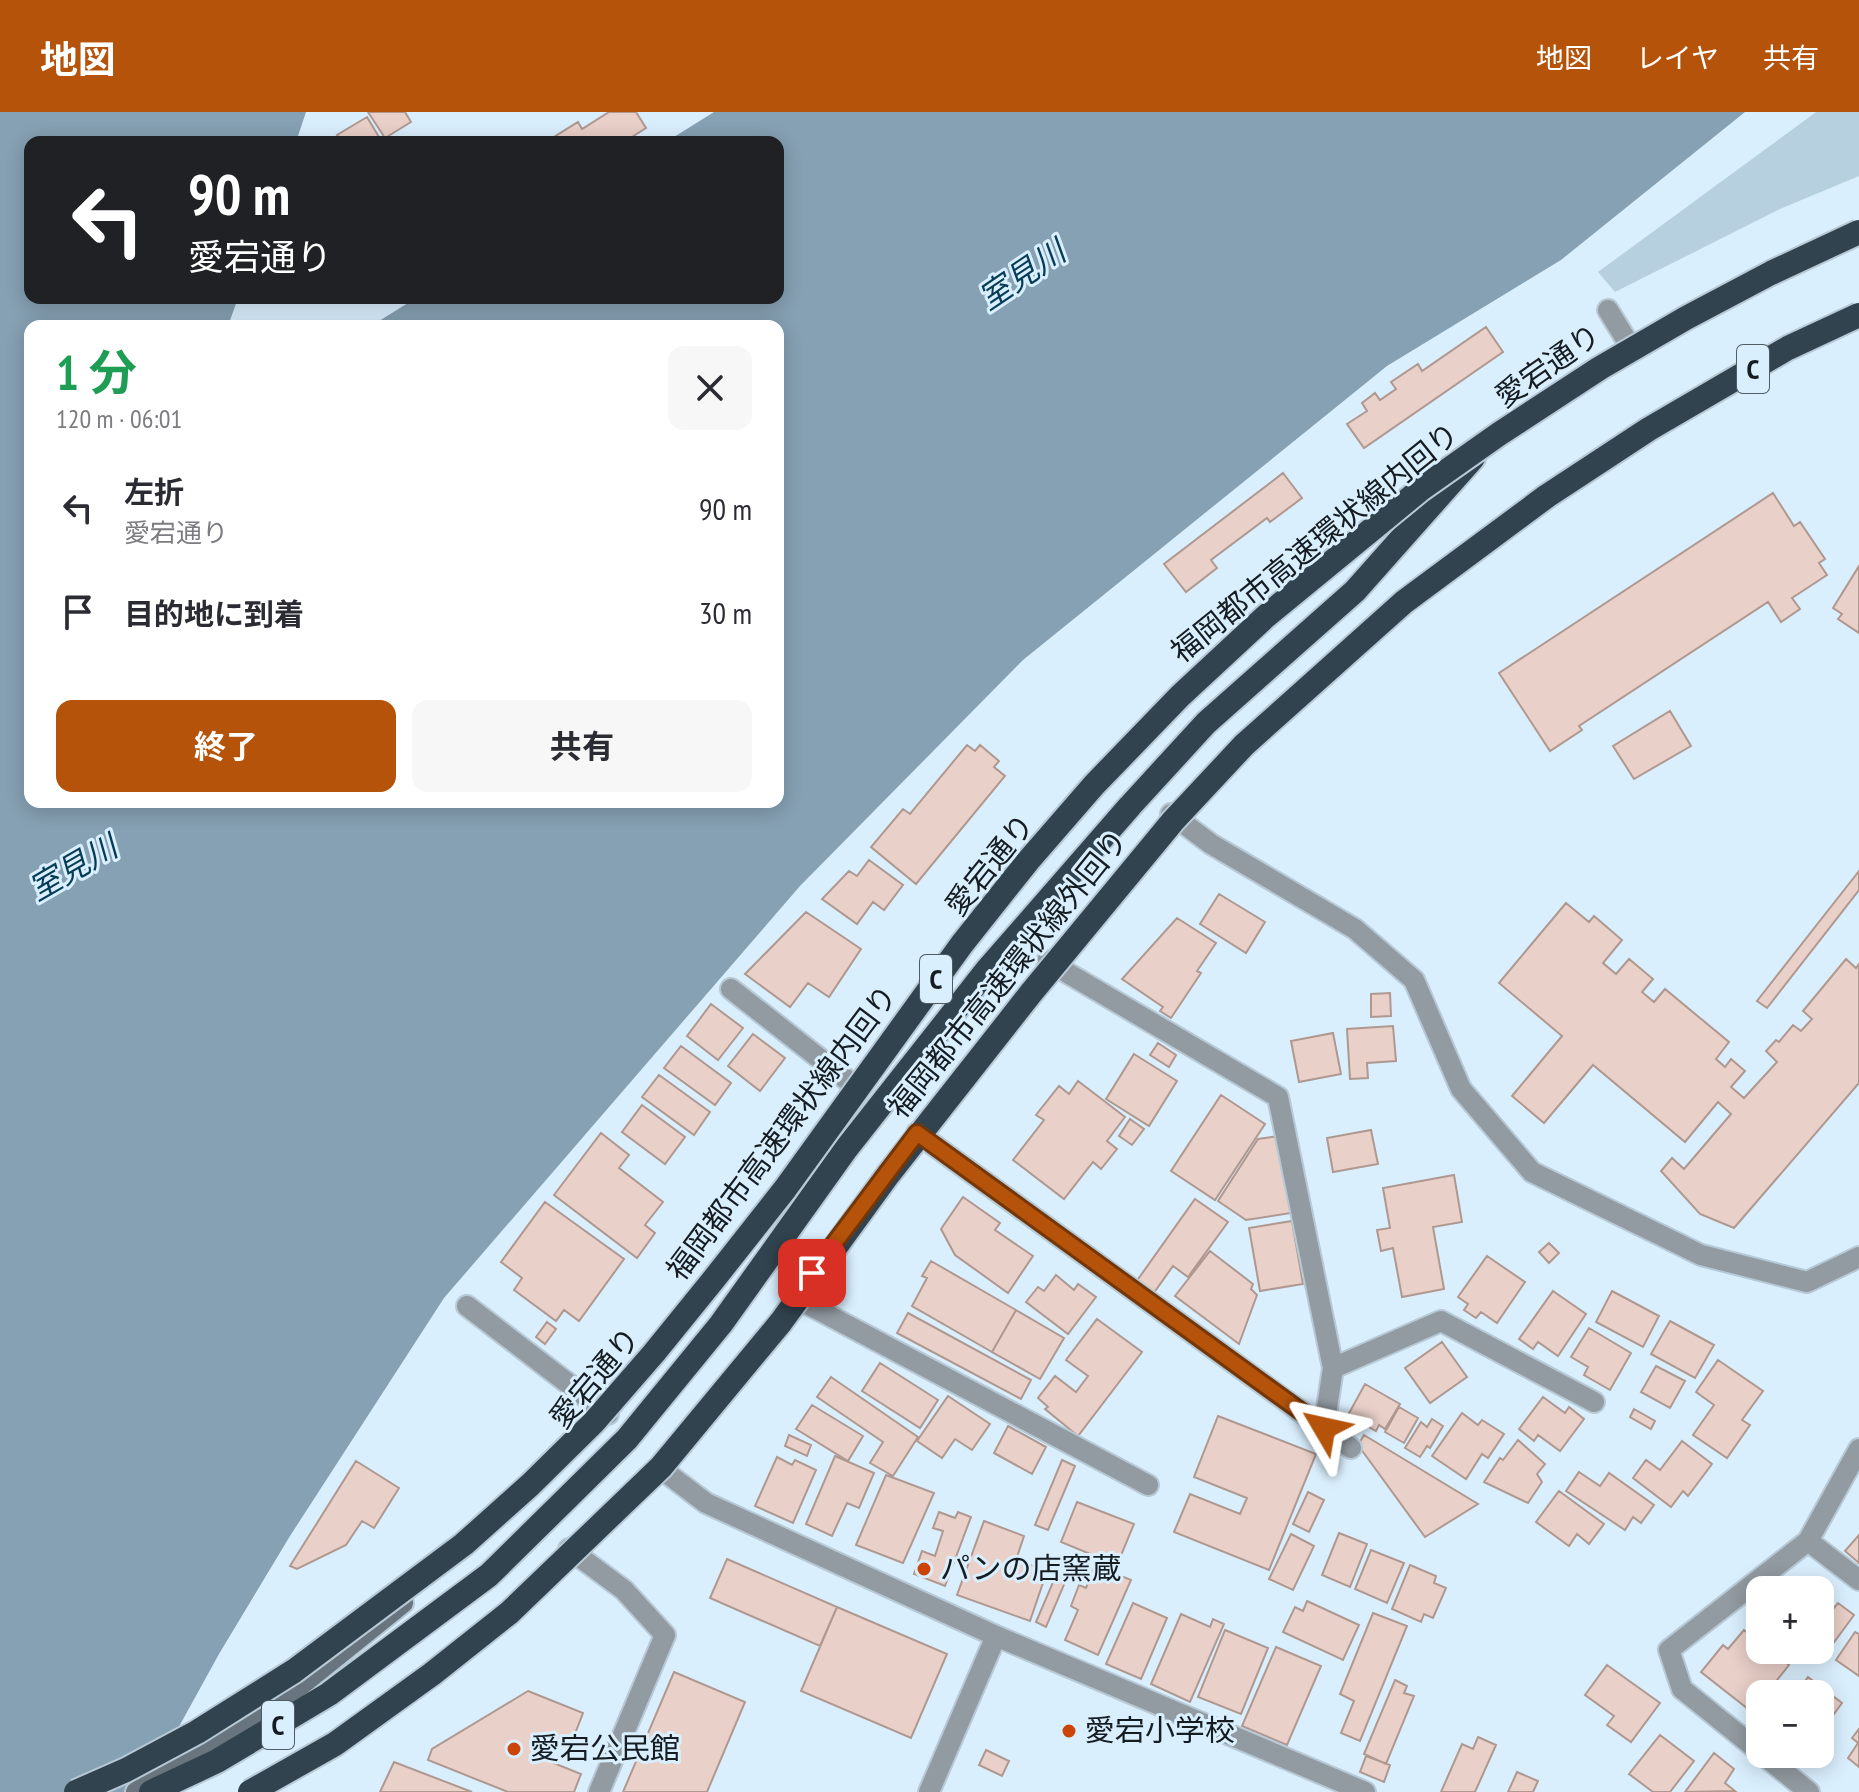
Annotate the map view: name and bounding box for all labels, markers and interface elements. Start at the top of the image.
text: 地図 [40,34,116,83]
text: 地図 [1536,39,1592,76]
text: レイヤ [1636,39,1719,76]
text: 共有 [1763,39,1819,76]
text: 90 m [188,158,290,230]
icon: left [56,168,160,272]
water label: 室見川 [970,228,1075,318]
text: 愛宕通り [188,233,332,280]
street label: 愛宕通り [1487,314,1607,415]
text: 1 分 [56,341,137,403]
road number: C [1737,345,1769,393]
button: close [668,346,752,430]
text: 120 m · 06:01 [56,402,182,435]
street label: 福岡都市高速環状線内回り [1162,413,1466,670]
text: 左折 [124,472,184,511]
icon: left [56,486,100,530]
text: 90 m [699,489,752,528]
text: 愛宕通り [124,516,228,549]
icon: arrive [56,590,100,634]
text: 30 m [699,593,752,632]
text: 目的地に到着 [124,594,304,633]
button: 終了 [56,700,396,792]
button: 共有 [412,700,752,792]
street label: 愛宕通り [936,805,1042,923]
street label: 福岡都市高速環状線外回り [878,821,1135,1125]
water label: 室見川 [20,823,127,909]
road number: C [920,955,952,1003]
street label: 福岡都市高速環状線内回り [657,977,905,1288]
pin [778,1239,846,1307]
icon: arrive [790,1251,834,1295]
street label: 愛宕通り [540,1319,647,1436]
position arrow [1282,1386,1366,1470]
place label: パンの店窯蔵 [940,1548,1122,1587]
marker: パンの店窯蔵 [915,1560,933,1578]
map controls [1746,1576,1834,1768]
button: + [1746,1576,1834,1664]
button: − [1746,1680,1834,1768]
road number: C [262,1701,294,1749]
place label: 愛宕小学校 [1085,1710,1235,1749]
marker: 愛宕小学校 [1060,1722,1078,1740]
place label: 愛宕公民館 [530,1728,680,1767]
marker: 愛宕公民館 [505,1740,523,1758]

